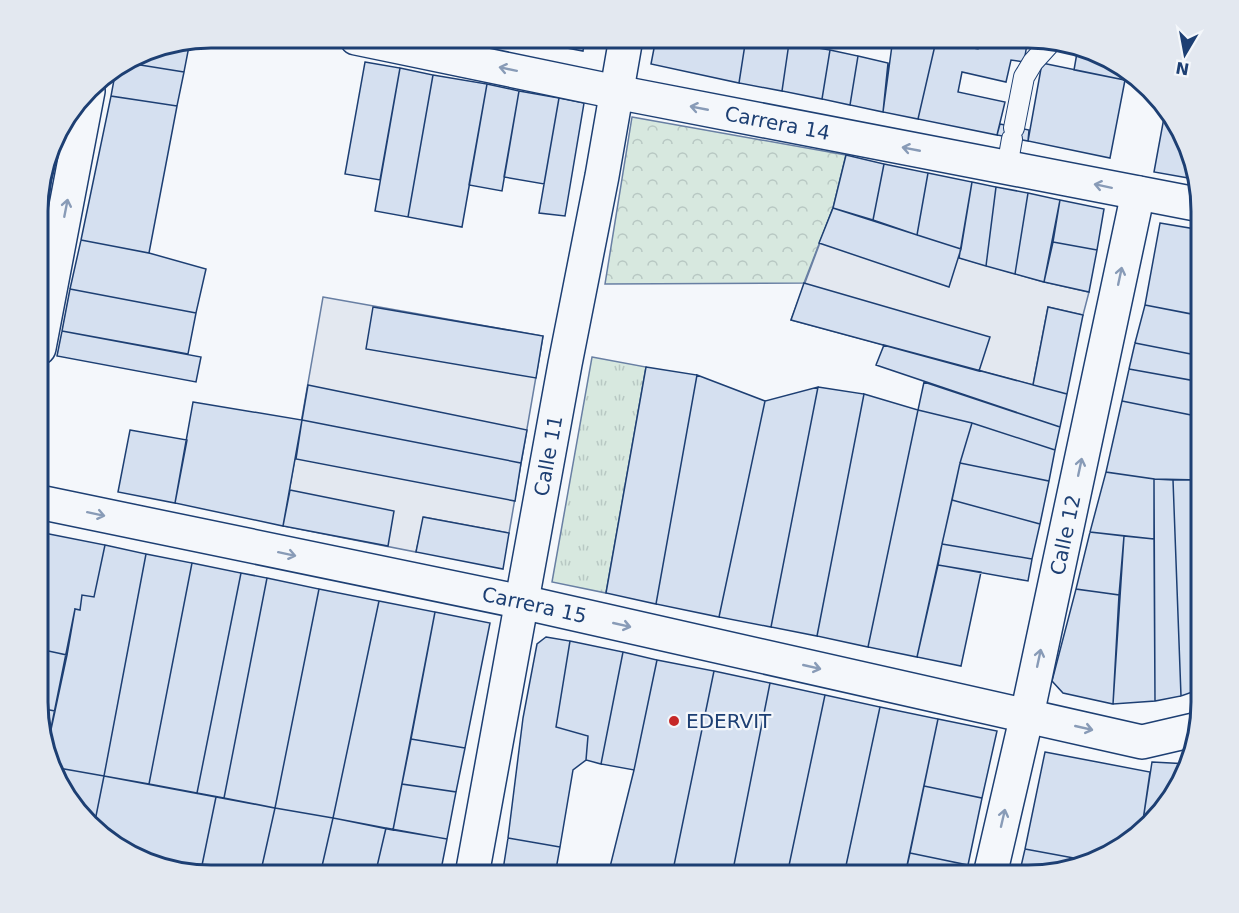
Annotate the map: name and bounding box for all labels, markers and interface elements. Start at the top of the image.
north arrow [1155,24,1215,84]
text: N [1174,58,1191,79]
one-way arrow [499,63,518,74]
street label: Carrera 14 [723,101,832,145]
one-way arrow [690,102,709,113]
one-way arrow [902,143,921,154]
one-way arrow [1093,180,1113,191]
one-way arrow [61,199,72,219]
one-way arrow [1115,267,1126,287]
street label: Calle 11 [529,414,567,498]
one-way arrow [1075,458,1086,477]
street label: Calle 12 [1045,493,1085,577]
one-way arrow [86,509,106,520]
one-way arrow [277,549,296,560]
street label: Carrera 15 [480,582,589,628]
one-way arrow [612,619,631,631]
one-way arrow [1034,649,1045,668]
one-way arrow [802,662,821,673]
place label: EDERVIT [686,709,772,733]
marker: EDERVIT [667,714,681,728]
one-way arrow [1074,723,1093,735]
one-way arrow [998,809,1009,829]

